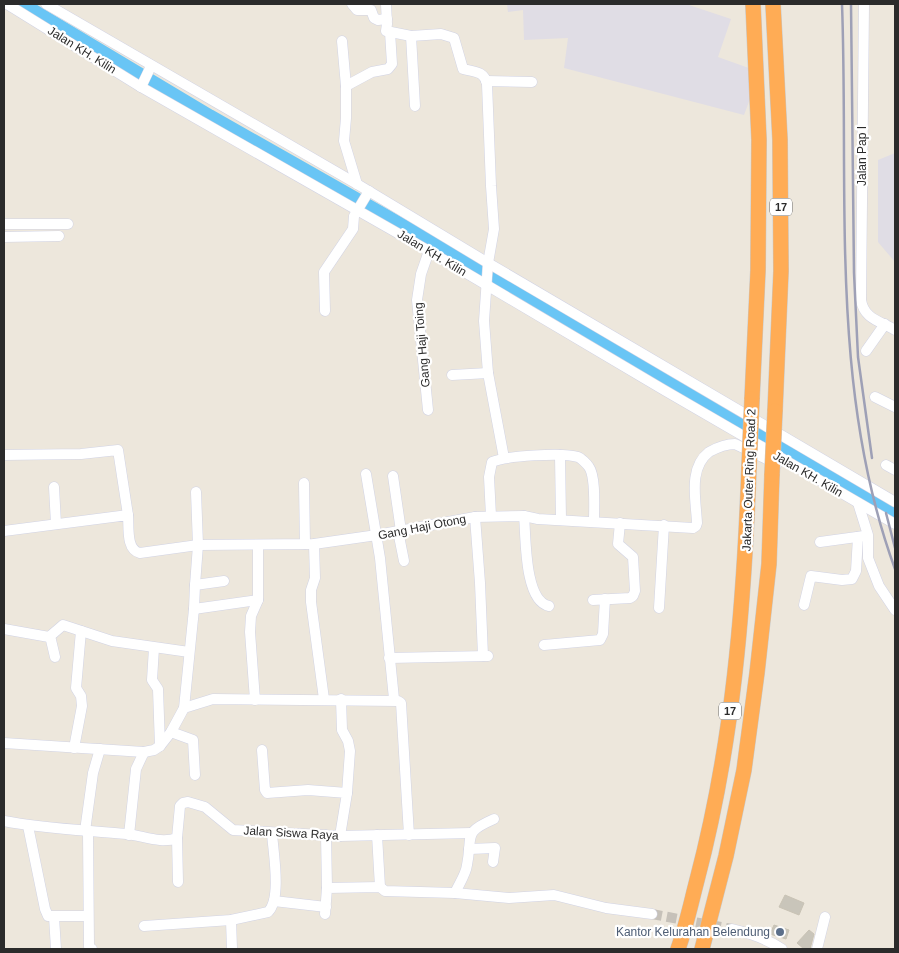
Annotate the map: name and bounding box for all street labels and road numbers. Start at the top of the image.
street label: Jalan KH. Kilin [45,23,119,77]
street label: Jalan Pap I [855,126,869,186]
road number: 17 [770,198,792,216]
street label: Jalan KH. Kilin [395,227,469,279]
street label: Gang Haji Toing [411,302,433,388]
street label: Jakarta Outer Ring Road 2 [740,408,758,552]
street label: Jalan KH. Kilin [771,448,845,500]
street label: Gang Haji Otong [377,512,467,542]
road number: 17 [719,702,741,719]
street label: Jalan Siswa Raya [243,824,339,843]

